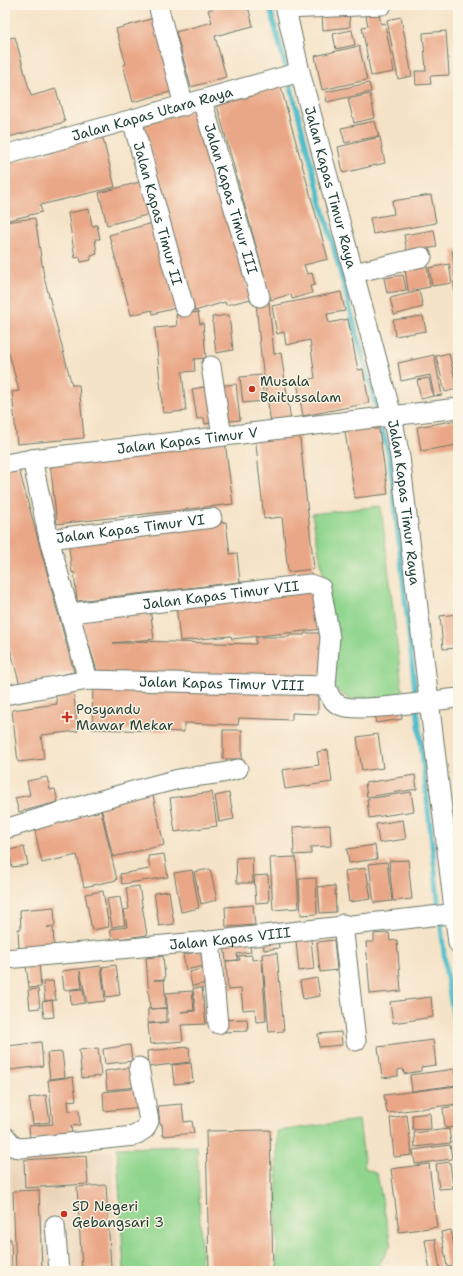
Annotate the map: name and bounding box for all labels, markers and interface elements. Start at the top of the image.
street label: Jalan Kapas Utara Raya [70,82,235,145]
street label: Jalan Kapas Timur Raya [301,104,361,271]
street label: Jalan Kapas Timur III [200,121,262,276]
street label: Jalan Kapas Timur II [129,140,187,287]
place label: Musala Baitussalam [260,372,341,406]
marker: Musala Baitussalam [247,384,257,394]
street label: Jalan Kapas Timur Raya [384,418,424,586]
street label: Jalan Kapas Timur V [116,423,260,458]
street label: Jalan Kapas Timur VI [55,510,206,547]
street label: Jalan Kapas Timur VII [142,576,300,613]
street label: Jalan Kapas Timur VIII [139,672,305,694]
place label: Posyandu Mawar Mekar [76,700,174,734]
marker: Posyandu Mawar Mekar [61,711,73,723]
street label: Jalan Kapas VIII [169,923,292,954]
place label: SD Negeri Gebangsari 3 [72,1197,164,1231]
marker: SD Negeri Gebangsari 3 [59,1209,69,1219]

